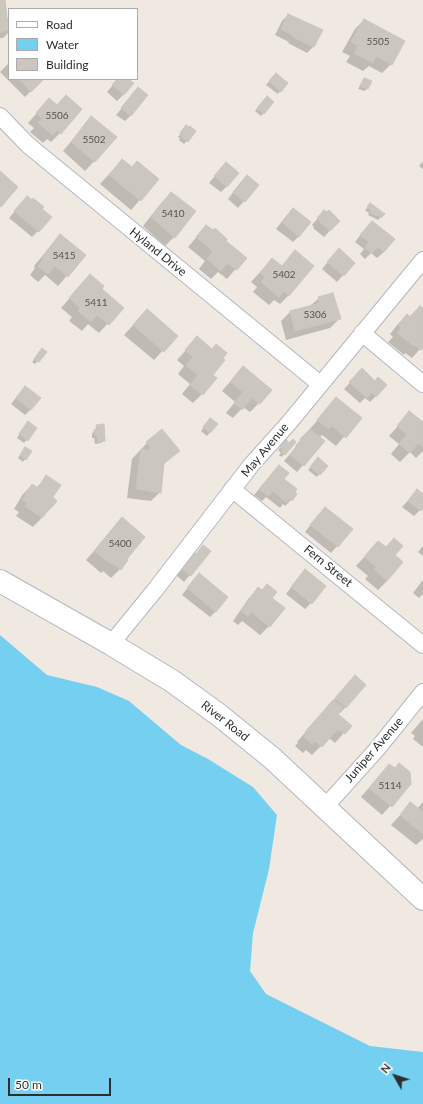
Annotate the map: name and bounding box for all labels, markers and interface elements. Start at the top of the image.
legend [8,8,138,80]
text: Road [46,17,73,32]
house number: 5505 [366,36,390,48]
text: Water [46,37,79,52]
text: Building [46,57,89,72]
house number: 5506 [45,110,69,122]
house number: 5502 [82,134,106,146]
house number: 5410 [161,208,185,220]
street label: Hyland Drive [127,225,189,279]
house number: 5415 [52,250,76,262]
house number: 5402 [272,269,296,281]
house number: 5411 [84,297,108,309]
house number: 5306 [303,309,327,321]
street label: May Avenue [238,420,292,480]
house number: 5400 [108,538,132,550]
street label: Fern Street [301,542,355,590]
street label: River Road [198,698,252,744]
street label: Juniper Avenue [342,715,406,785]
house number: 5114 [378,780,402,792]
north arrow [375,1056,415,1096]
text: N [378,1061,393,1076]
scale bar [10,1070,113,1096]
text: 50 m [15,1077,42,1092]

